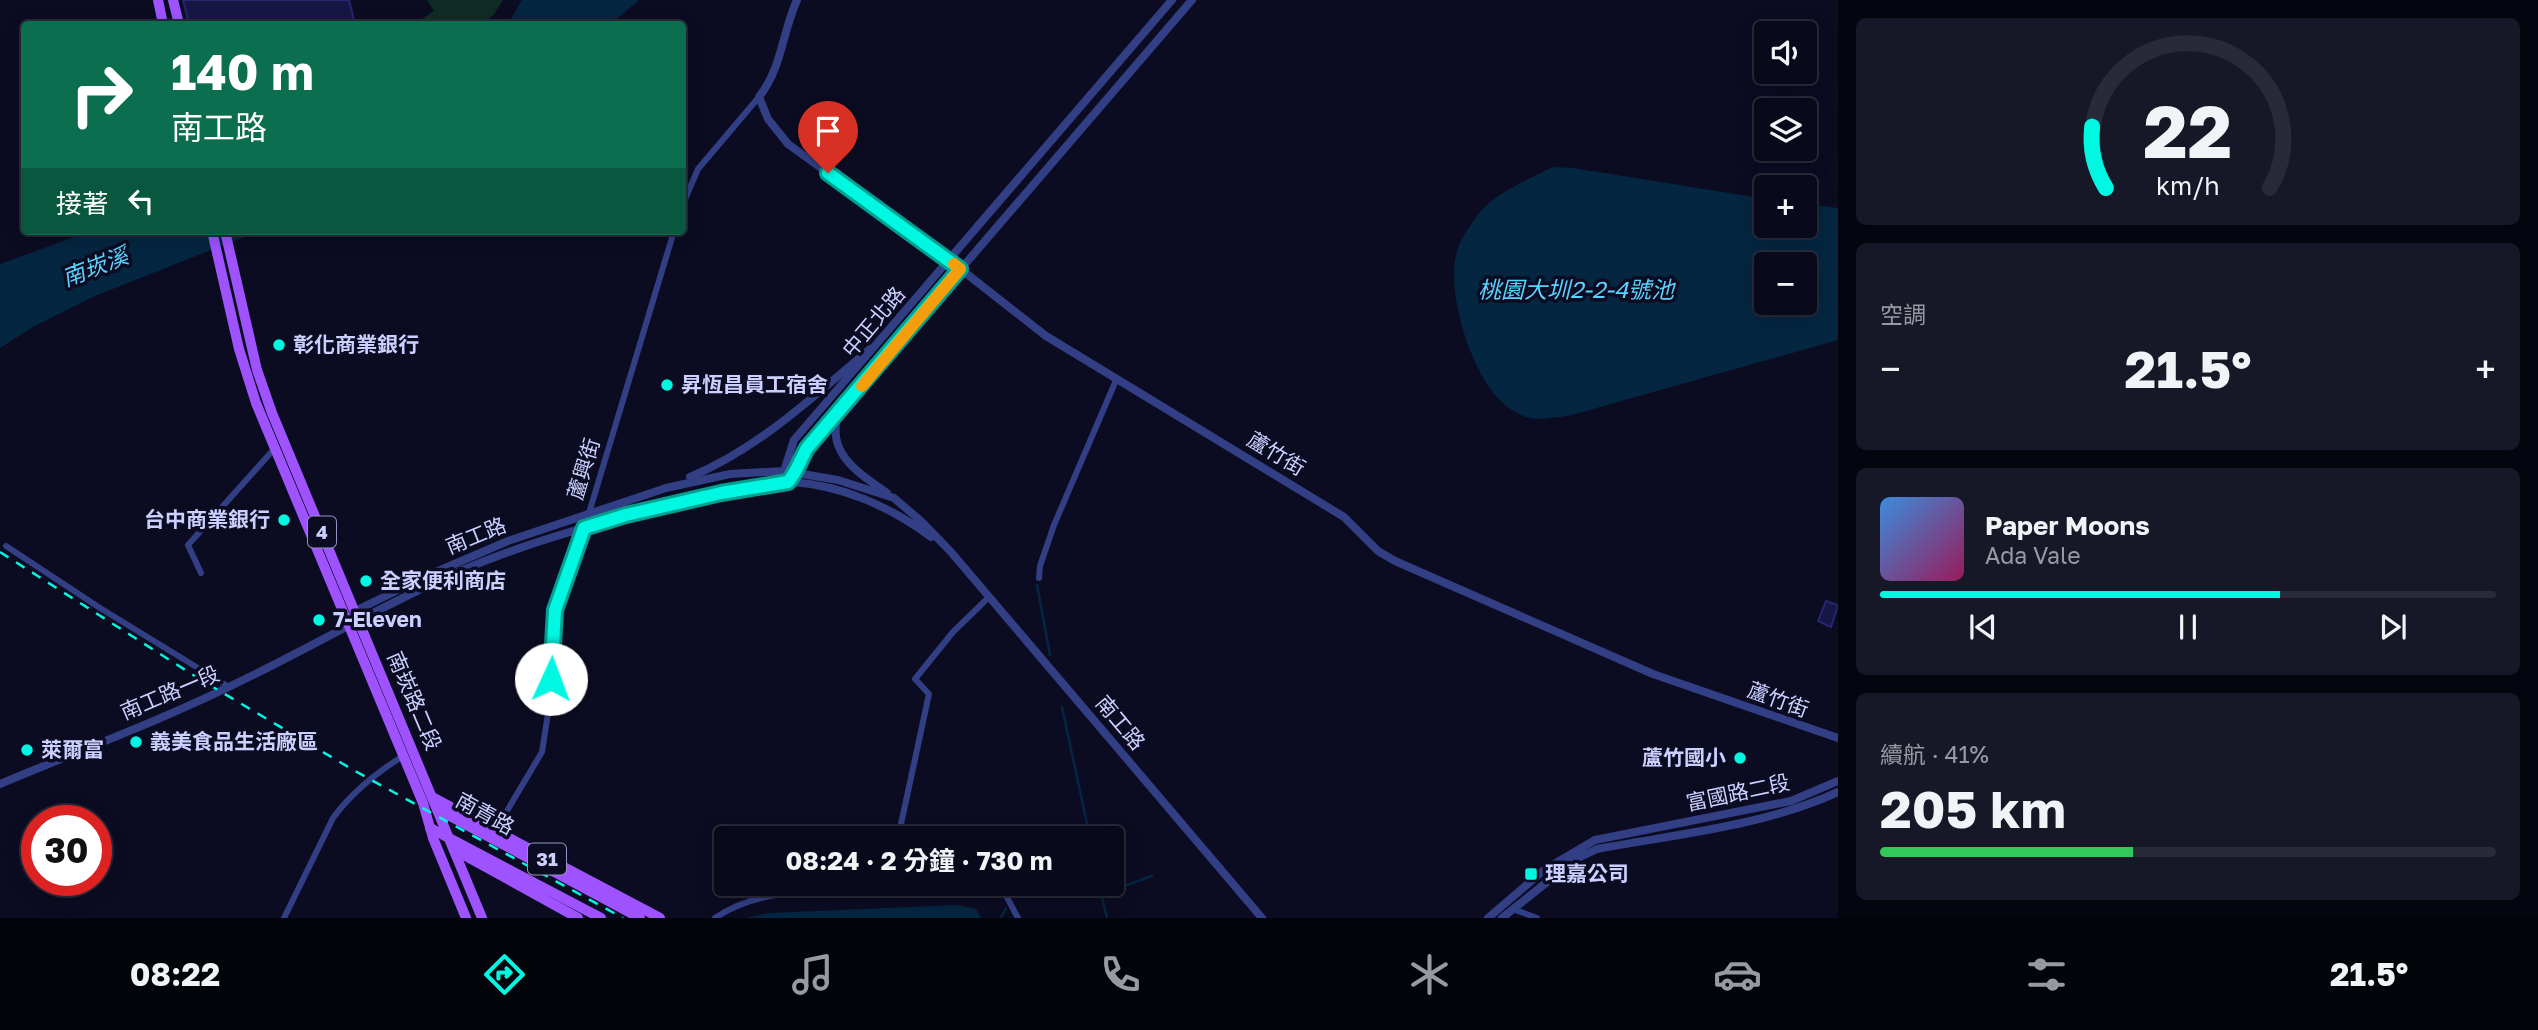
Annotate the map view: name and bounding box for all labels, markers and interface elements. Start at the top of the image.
map controls [1754,21,1817,315]
button: sound [1754,21,1817,84]
text: 140 m [171,42,314,101]
icon: right [56,49,147,140]
text: 22 [2144,87,2232,174]
button: layers [1754,98,1817,161]
pin [798,101,858,173]
text: 南工路 [171,108,267,146]
icon: arrive [809,112,847,150]
text: km/h [2156,169,2220,200]
button: + [1754,175,1817,238]
icon: left [122,182,160,220]
text: 接著 [56,188,108,219]
water label: 南崁溪 [57,240,135,292]
button: − [1754,252,1817,315]
water label: 桃園大圳2-2-4號池 [1478,275,1676,303]
street label: 中正北路 [836,281,910,362]
text: 空調 [1880,300,1926,328]
place label: 彰化商業銀行 [293,331,419,357]
marker: 彰化商業銀行 [271,337,287,353]
text: 21.5° [2124,337,2252,399]
text: − [1880,346,1901,391]
text: + [2475,346,2496,391]
place label: 昇恆昌員工宿舍 [681,371,828,397]
marker: 昇恆昌員工宿舍 [659,377,675,393]
street label: 蘆竹街 [1243,426,1310,481]
street label: 蘆興街 [561,435,605,503]
place label: 台中商業銀行 [144,506,270,532]
text: Paper Moons [1985,510,2150,541]
street label: 南工路 [442,511,510,559]
marker: 台中商業銀行 [276,512,292,528]
road number: 4 [308,516,336,548]
text: Ada Vale [1985,541,2081,569]
place label: 全家便利商店 [380,567,506,593]
marker: 全家便利商店 [358,573,374,589]
place label: 7-Eleven [333,606,422,632]
icon: previous [1964,608,2002,646]
icon: pause [2169,608,2207,646]
icon: next [2374,608,2412,646]
marker: 7-Eleven [311,612,327,628]
position arrow [514,642,588,716]
street label: 南崁路二段 [382,647,447,754]
street label: 南工路一段 [116,660,223,725]
street label: 蘆竹街 [1744,676,1812,722]
street label: 南工路 [1091,690,1151,755]
place label: 義美食品生活廠區 [150,728,318,754]
marker: 義美食品生活廠區 [128,734,144,750]
place label: 萊爾富 [41,736,104,762]
text: 續航 · 41% [1880,740,1989,768]
marker: 萊爾富 [19,742,35,758]
place label: 蘆竹國小 [1642,744,1726,770]
marker: 蘆竹國小 [1732,750,1748,766]
street label: 富國路二段 [1684,768,1792,816]
text: 205 km [1880,777,2066,839]
street label: 南青路 [452,786,519,840]
speed limit sign: 30 [21,805,112,896]
road number: 31 [528,844,566,874]
text: 08:24 · 2 分鐘 · 730 m [785,845,1053,876]
place label: 理嘉公司 [1545,860,1629,886]
marker: 理嘉公司 [1523,866,1539,882]
icon: directions [480,950,529,999]
icon: music [788,950,837,999]
icon: phone [1096,950,1145,999]
icon: climate [1405,950,1454,999]
icon: car [1713,950,1762,999]
icon: filters [2022,950,2071,999]
text: 08:22 [130,955,220,993]
text: 21.5° [2330,955,2408,993]

